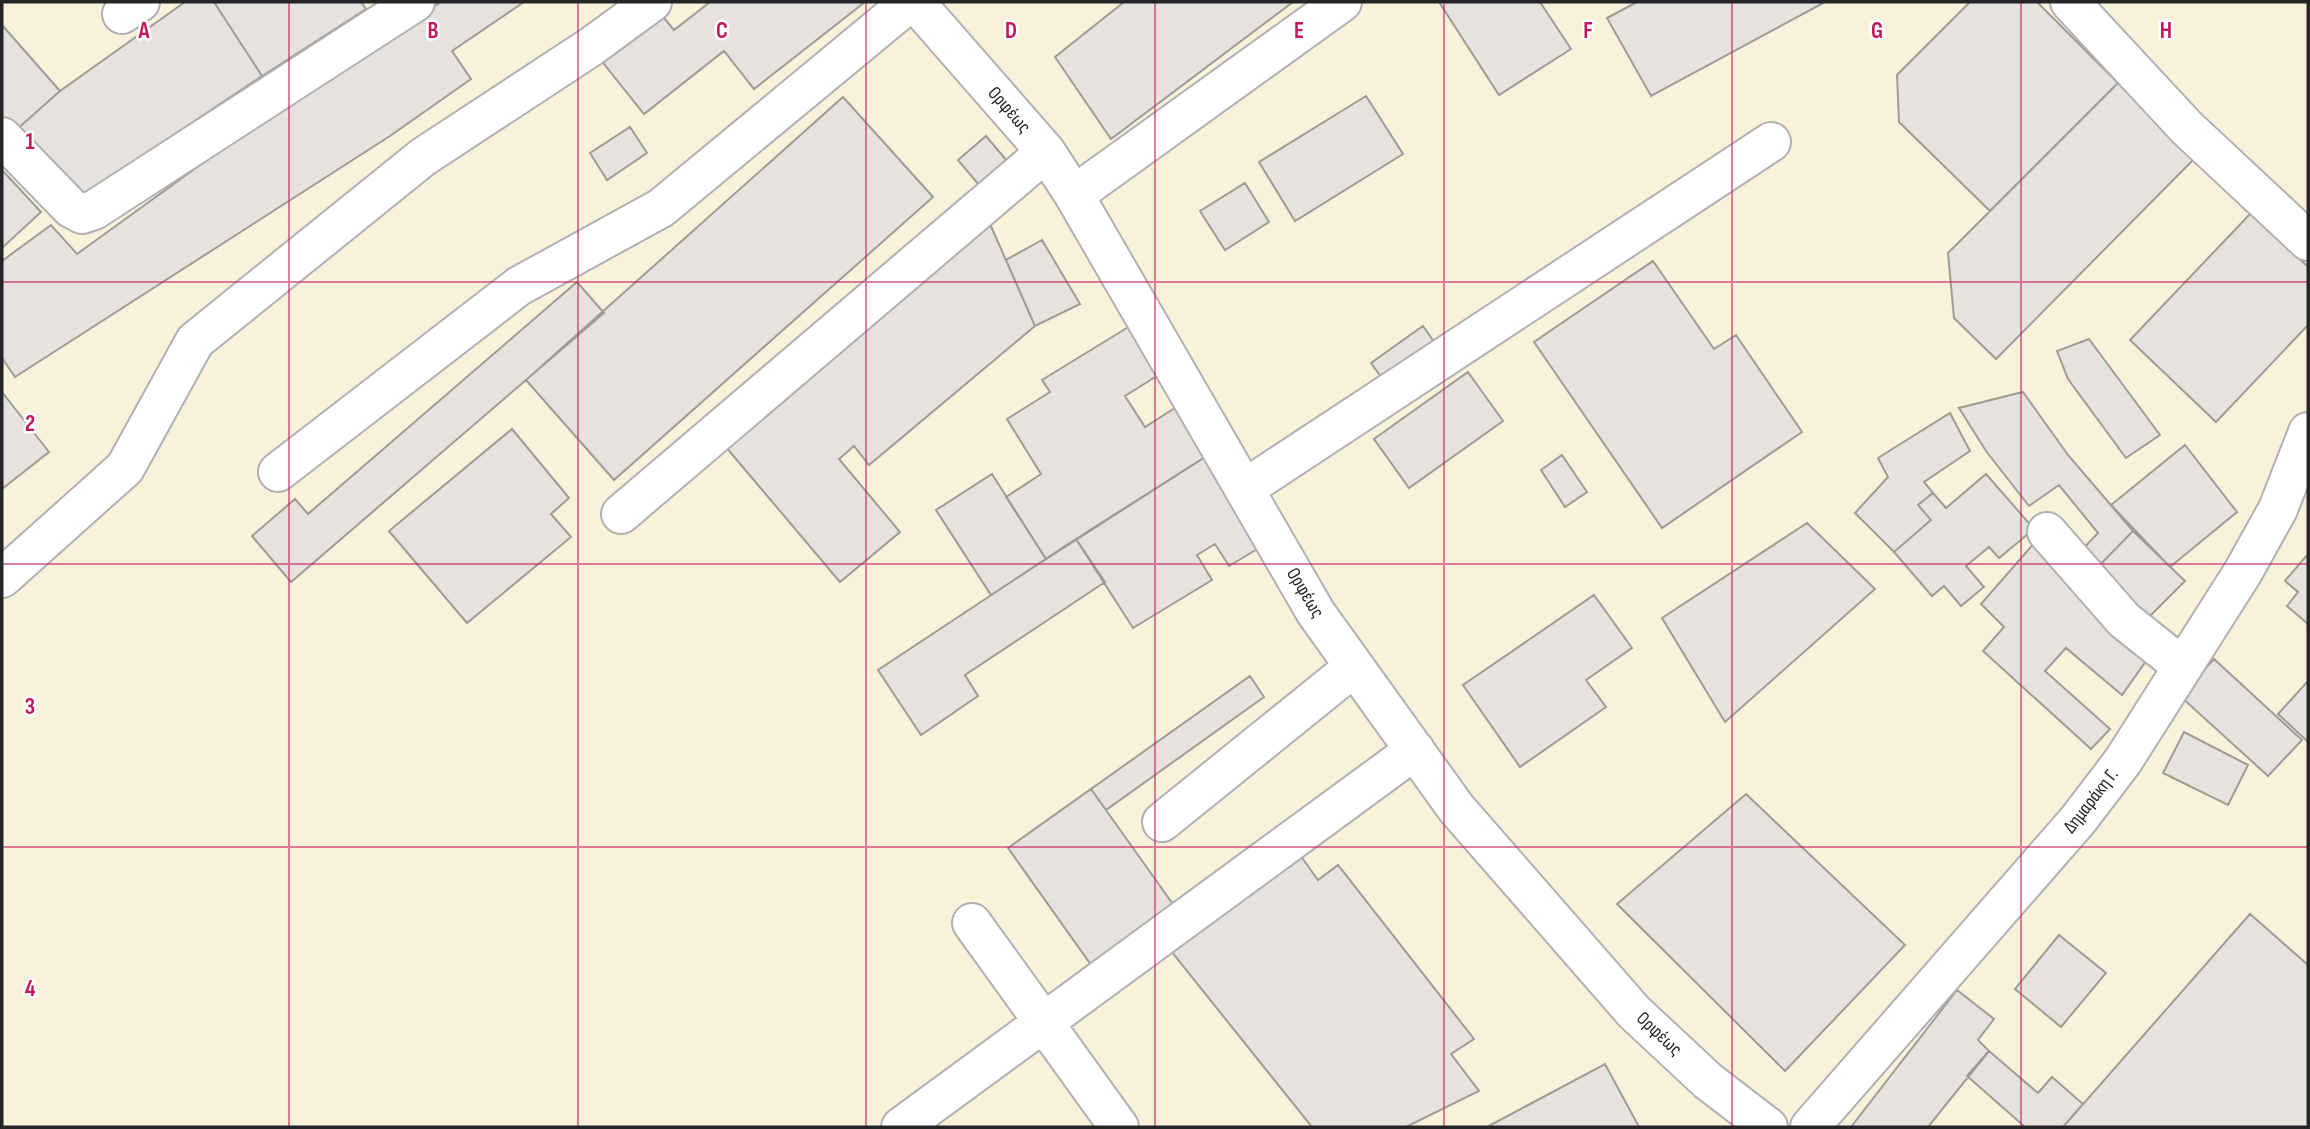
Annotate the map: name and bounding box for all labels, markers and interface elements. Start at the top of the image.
text: A [138,17,151,45]
text: B [428,17,439,45]
text: C [716,17,728,45]
text: D [1005,17,1017,45]
text: E [1294,17,1304,45]
text: F [1583,17,1593,45]
text: G [1871,17,1883,45]
text: H [2160,17,2172,45]
street label: Ορφέως [983,82,1035,138]
text: 1 [25,128,35,156]
text: 2 [25,410,35,438]
street label: Ορφέως [1281,564,1329,622]
text: 3 [25,693,35,721]
street label: Δημαράκη Γ. [2059,764,2123,838]
text: 4 [25,975,36,1003]
street label: Ορφέως [1631,1007,1687,1061]

